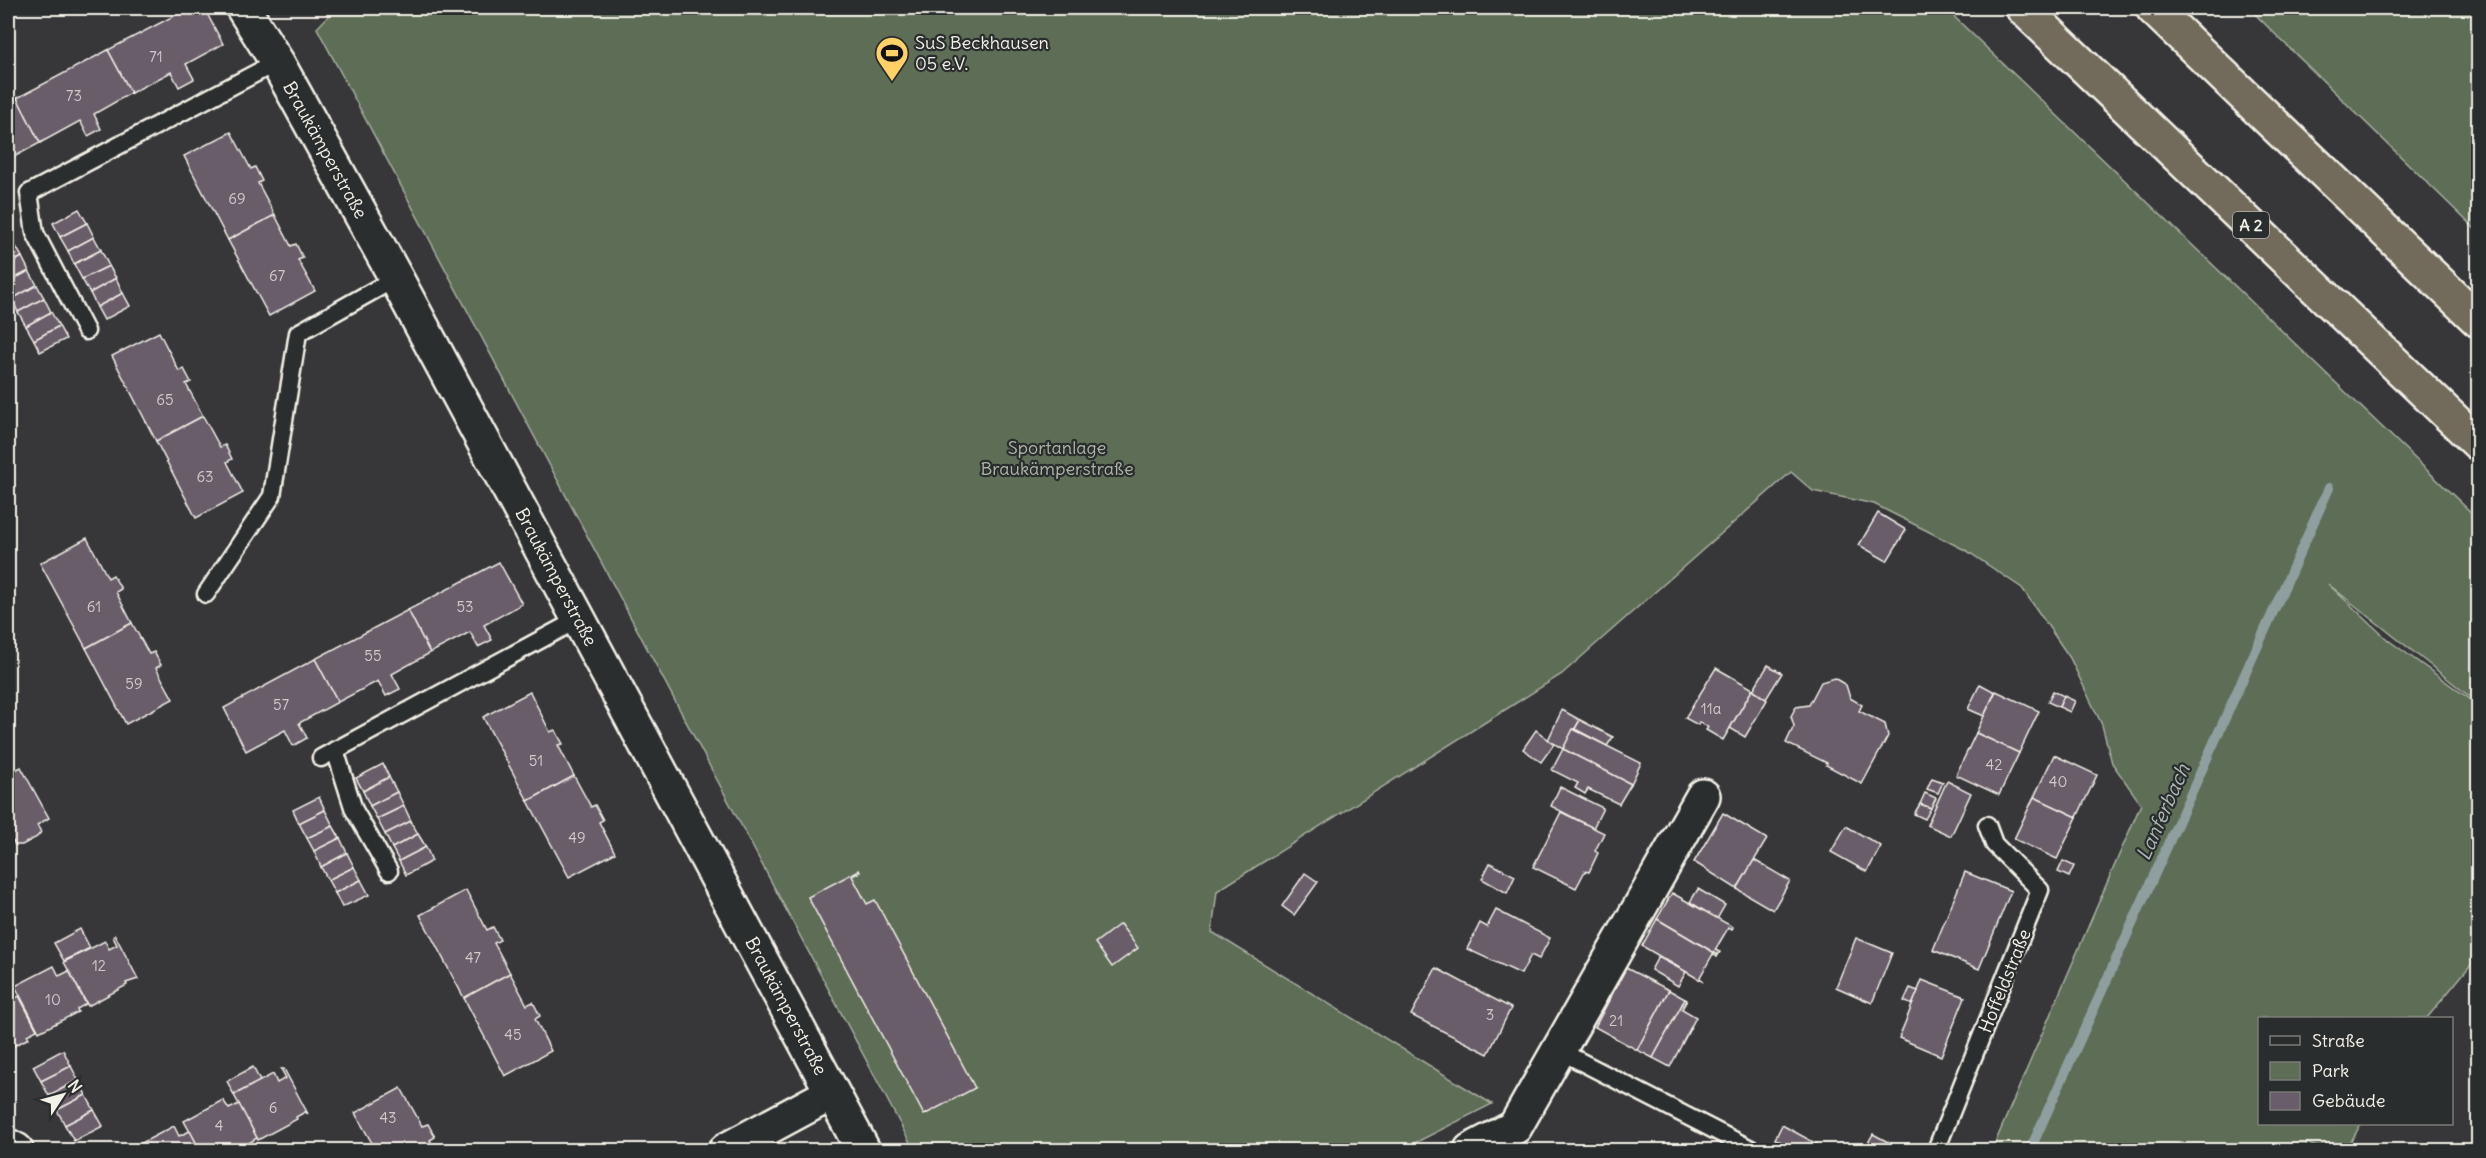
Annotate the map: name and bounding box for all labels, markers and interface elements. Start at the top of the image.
place label: SuS Beckhausen 05 e.V. [915,31,1049,75]
sports icon: SuS Beckhausen 05 e.V. [874,35,910,82]
house number: 71 [149,47,163,66]
street label: Braukämperstraße [278,77,373,222]
house number: 73 [66,86,82,105]
house number: 69 [228,189,246,208]
road number: A 2 [2233,212,2269,238]
house number: 67 [269,266,285,285]
house number: 65 [156,390,174,409]
park label: Sportanlage Braukämperstraße [980,436,1134,480]
house number: 63 [196,467,214,486]
street label: Braukämperstraße [510,504,603,650]
house number: 61 [87,597,101,616]
house number: 53 [456,597,474,616]
house number: 55 [364,646,382,665]
house number: 59 [125,674,143,693]
house number: 57 [273,695,289,714]
house number: 11a [1701,699,1722,718]
house number: 51 [529,751,543,770]
house number: 42 [1986,755,2002,774]
water label: Lanferbach [2130,759,2195,864]
house number: 40 [2049,772,2067,791]
house number: 49 [568,828,586,847]
street label: Hoffeldstraße [1973,926,2036,1036]
street label: Braukämperstraße [740,933,833,1079]
house number: 47 [465,948,481,967]
house number: 12 [92,956,106,975]
house number: 10 [45,990,61,1009]
house number: 3 [1486,1005,1494,1024]
house number: 21 [1609,1011,1623,1030]
legend [2258,1017,2453,1125]
house number: 45 [504,1025,522,1044]
text: Straße [2312,1029,2365,1052]
text: Park [2312,1059,2349,1082]
north arrow [33,1065,93,1125]
text: N [64,1076,86,1097]
text: Gebäude [2312,1089,2385,1112]
house number: 6 [269,1098,277,1117]
house number: 43 [379,1108,397,1127]
house number: 4 [215,1116,224,1135]

